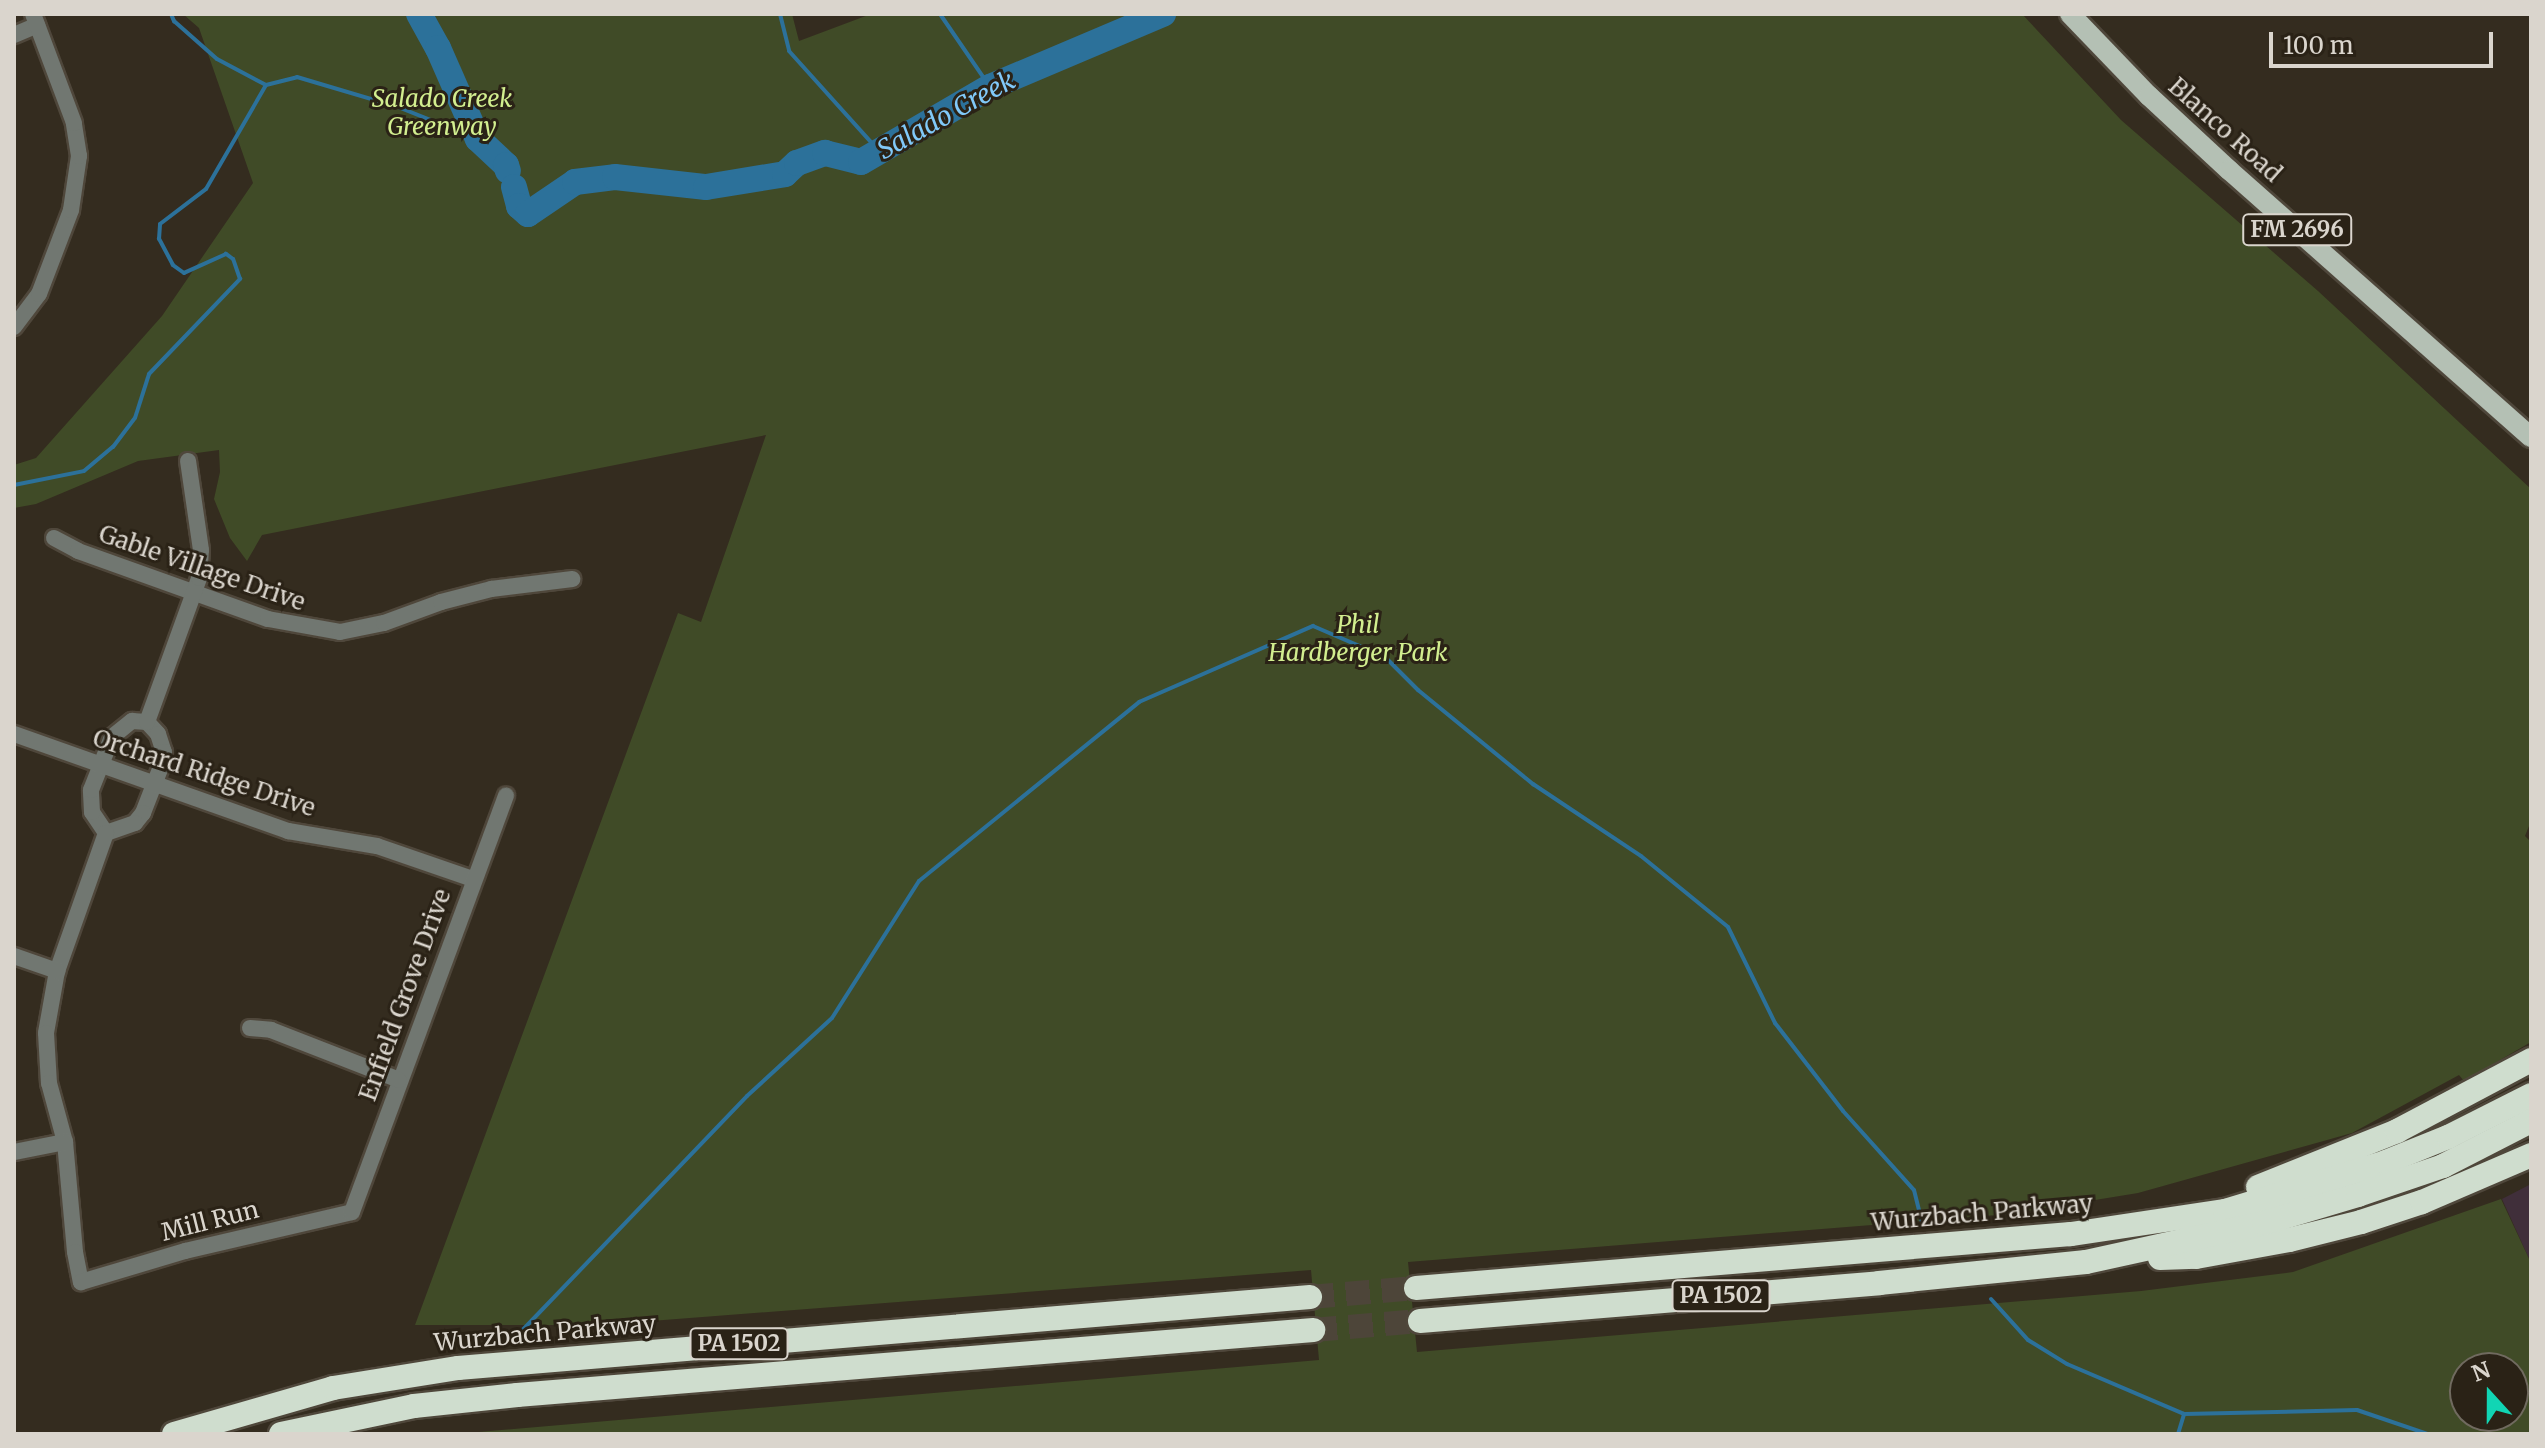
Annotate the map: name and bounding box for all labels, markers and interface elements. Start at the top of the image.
scale bar [2273,16,2497,66]
text: 100 m [2283,30,2353,61]
water label: Salado Creek [872,64,1020,166]
street label: Blanco Road [2163,72,2287,188]
park label: Salado Creek Greenway [372,85,512,141]
road number: FM 2696 [2241,212,2353,248]
street label: Gable Village Drive [95,519,309,617]
park label: Phil Hardberger Park [1268,611,1448,667]
street label: Orchard Ridge Drive [89,723,319,823]
street label: Enfield Grove Drive [353,885,457,1105]
street label: Wurzbach Parkway [1870,1189,2094,1237]
street label: Mill Run [158,1195,262,1247]
road number: PA 1502 [1671,1278,1771,1314]
street label: Wurzbach Parkway [433,1309,657,1357]
road number: PA 1502 [689,1326,789,1362]
north arrow [2449,1352,2529,1432]
text: N [2468,1355,2494,1388]

